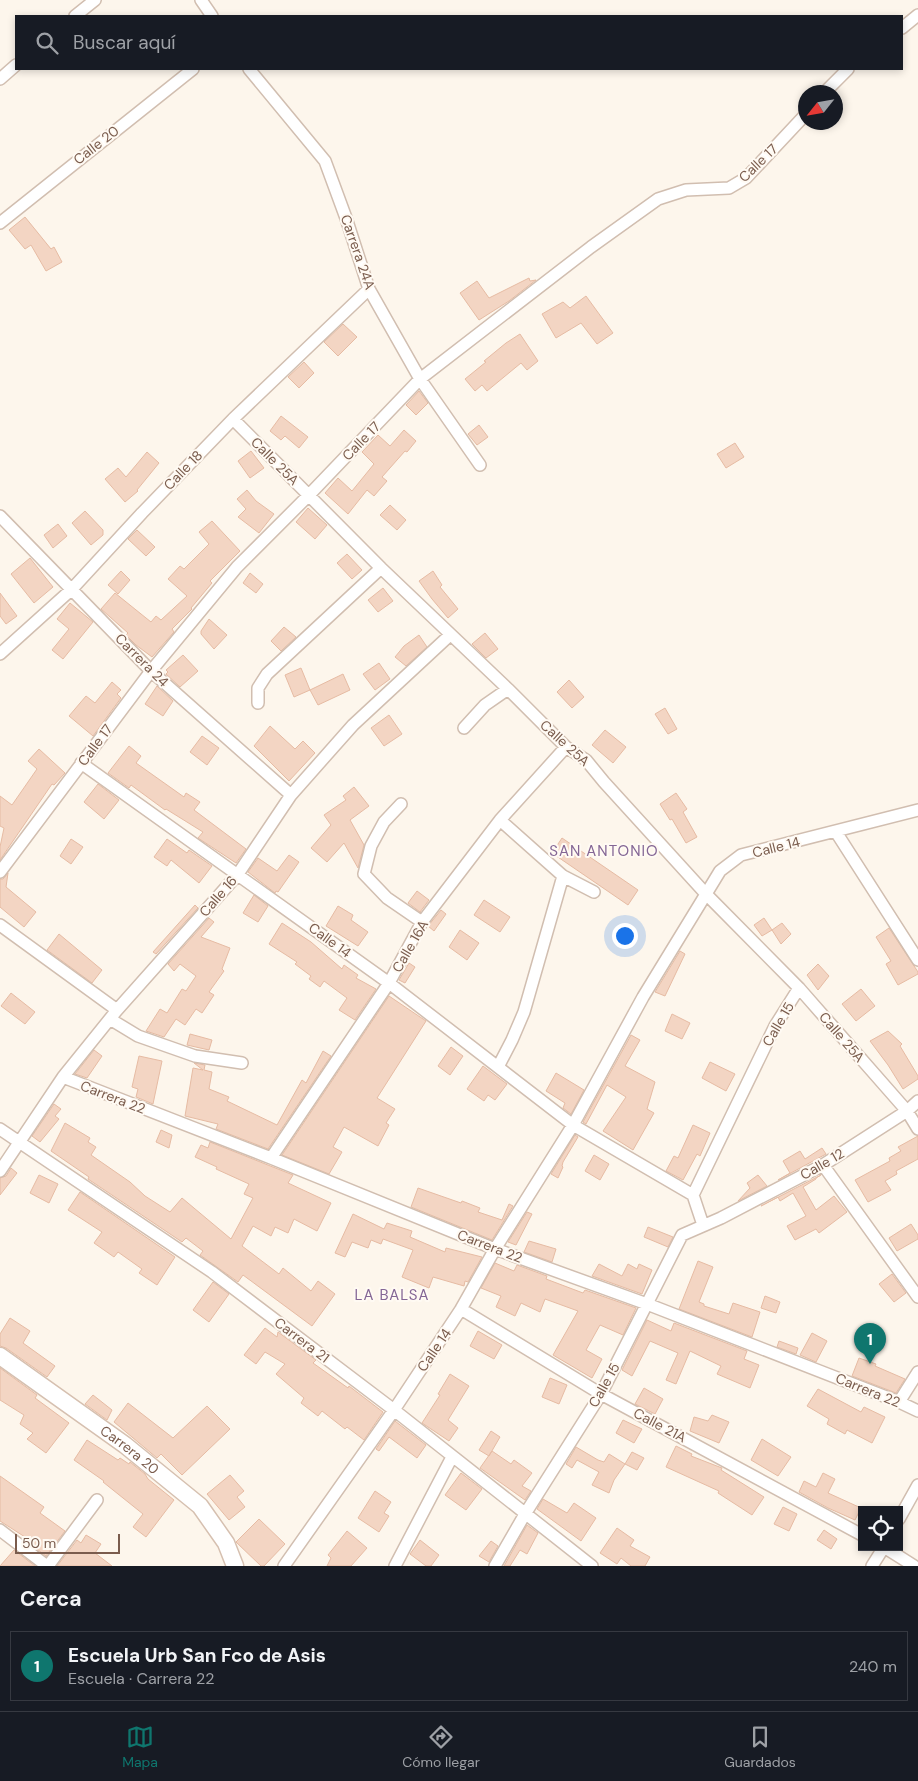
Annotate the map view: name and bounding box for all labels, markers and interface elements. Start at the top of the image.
search box [15,15,903,70]
icon: search [33,29,61,57]
text: Buscar aquí [73,30,176,55]
north arrow [798,85,843,130]
street label: Calle 20 [70,122,122,168]
street label: Calle 17 [735,140,781,186]
street label: Carrera 24A [337,212,379,292]
street label: Calle 17 [338,418,384,464]
street label: Calle 25A [247,433,303,489]
street label: Calle 18 [160,446,206,494]
street label: Carrera 24 [111,629,173,691]
street label: Calle 25A [536,716,594,770]
street label: Calle 17 [74,721,116,769]
street label: Calle 14 [750,832,802,862]
district label: SAN ANTONIO [549,841,659,861]
street label: Calle 16 [195,872,241,920]
street label: Calle 16A [388,917,432,975]
street label: Calle 14 [305,918,355,962]
your location [612,923,638,949]
street label: Calle 15 [758,999,798,1049]
street label: Calle 25A [815,1008,869,1066]
street label: Carrera 22 [78,1076,148,1118]
street label: Calle 12 [797,1144,847,1184]
street label: Carrera 22 [455,1225,525,1267]
district label: LA BALSA [355,1285,429,1305]
street label: Carrera 21 [271,1313,333,1367]
pin: 1 [854,1323,886,1364]
street label: Calle 14 [413,1324,455,1375]
street label: Calle 15 [584,1359,624,1411]
street label: Carrera 22 [833,1369,903,1411]
street label: Calle 21A [630,1404,690,1446]
street label: Carrera 20 [97,1421,163,1478]
map controls [858,1506,903,1551]
button: locate [858,1506,903,1551]
scale bar [15,1531,120,1554]
text: 50 m [22,1534,56,1552]
text: Cerca [20,1585,82,1613]
text: Escuela Urb San Fco de Asis [68,1643,326,1668]
text: 1 [34,1656,40,1677]
text: 240 m [849,1656,897,1677]
text: Escuela · Carrera 22 [68,1668,215,1689]
tab: Mapa [122,1723,158,1771]
tab: Cómo llegar [402,1723,480,1771]
tab: Guardados [724,1723,796,1771]

